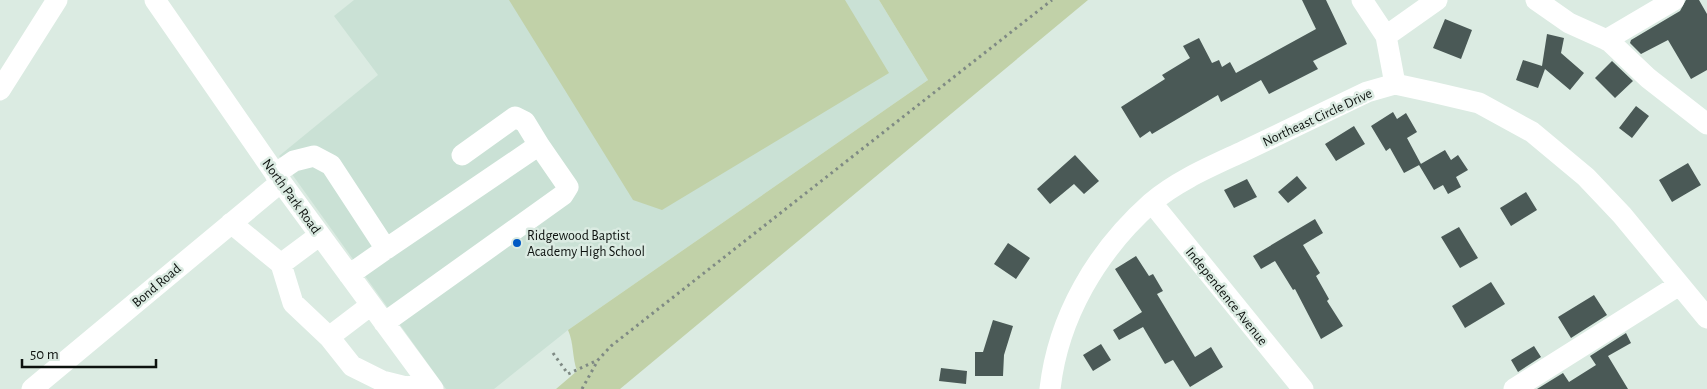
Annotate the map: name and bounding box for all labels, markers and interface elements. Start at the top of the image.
street label: Northeast Circle Drive [1261,86,1374,149]
street label: North Park Road [259,157,323,237]
place label: Ridgewood Baptist Academy High School [527,229,645,259]
marker: Ridgewood Baptist Academy High School [511,237,523,249]
street label: Independence Avenue [1183,245,1270,348]
street label: Bond Road [130,262,184,310]
scale bar [22,336,156,368]
text: 50 m [30,347,59,362]

